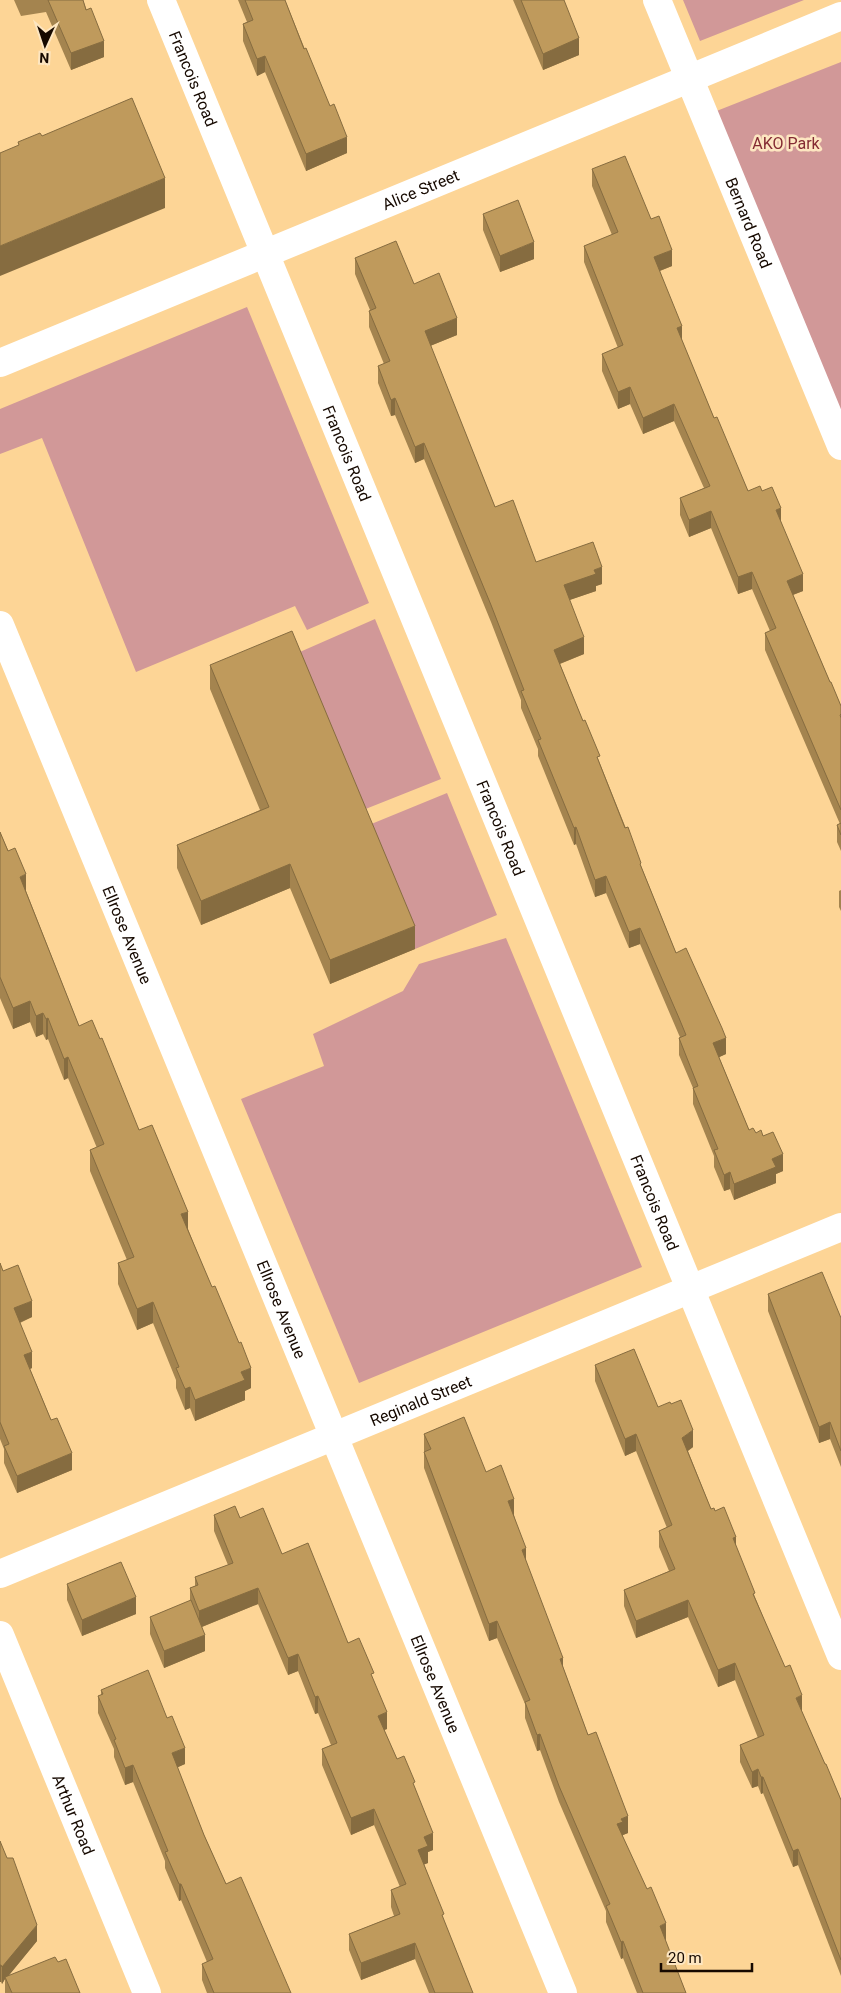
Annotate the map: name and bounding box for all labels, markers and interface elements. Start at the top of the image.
north arrow [20,20,70,70]
street label: Francois Road [165,28,221,129]
text: N [39,50,50,66]
park label: AKO Park [752,134,821,153]
street label: Alice Street [380,166,462,214]
street label: Bernard Road [721,175,776,271]
street label: Francois Road [319,403,375,504]
street label: Francois Road [472,777,529,879]
street label: Ellrose Avenue [98,883,156,987]
street label: Francois Road [626,1152,682,1253]
street label: Ellrose Avenue [253,1258,310,1361]
street label: Reginald Street [367,1372,474,1430]
street label: Ellrose Avenue [407,1632,464,1736]
street label: Arthur Road [48,1772,98,1858]
scale bar [661,1940,752,1972]
text: 20 m [668,1949,702,1967]

